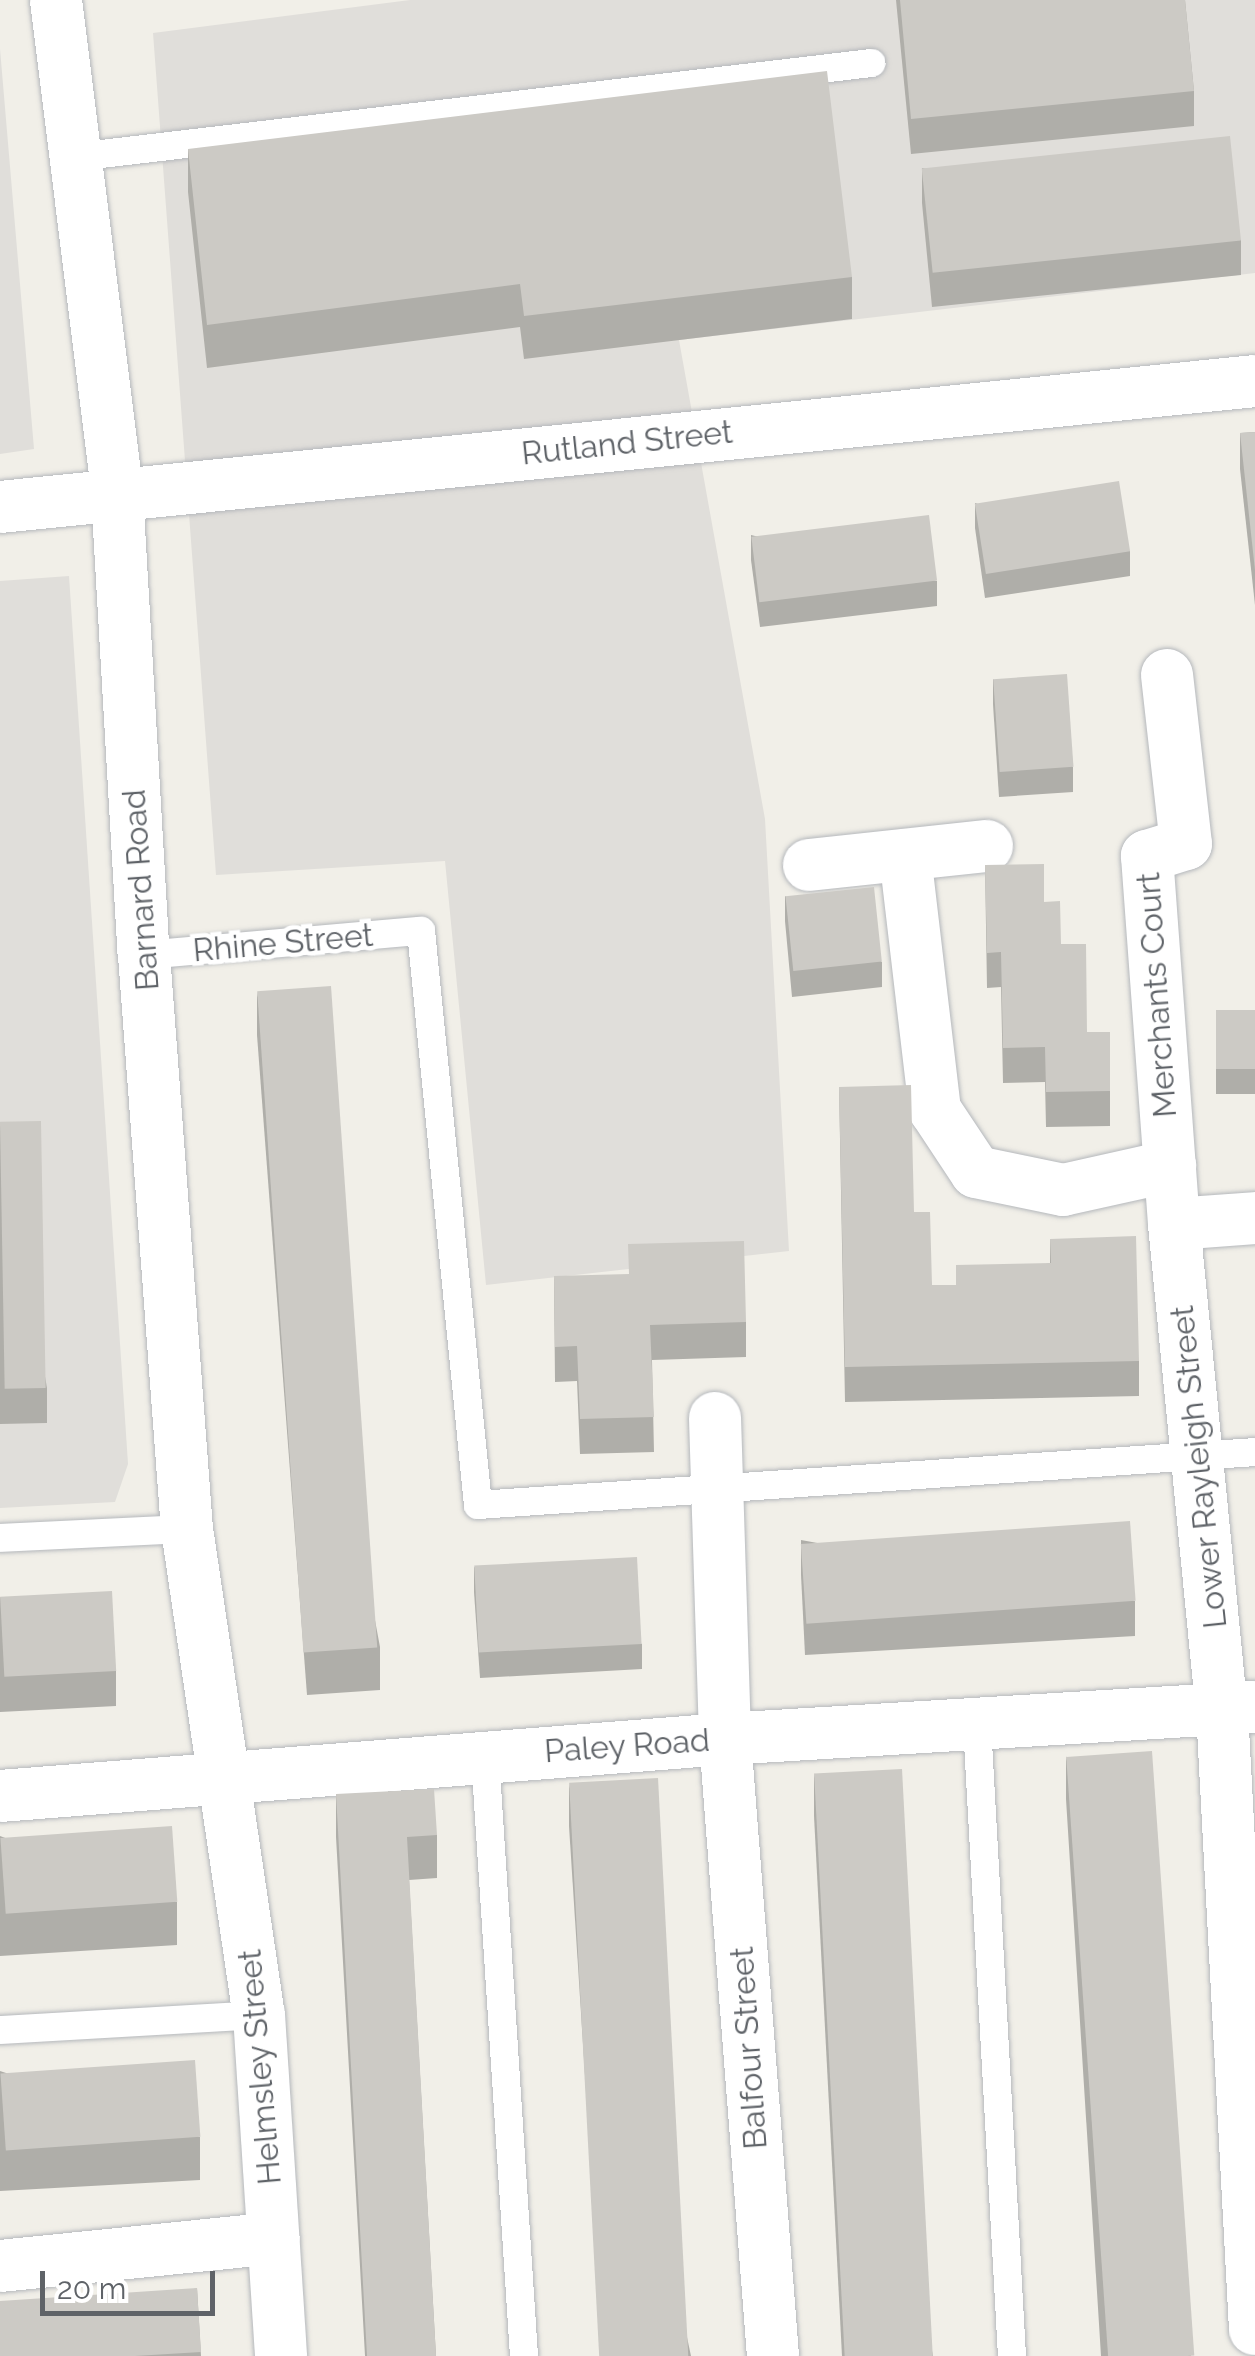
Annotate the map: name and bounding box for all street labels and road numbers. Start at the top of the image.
street label: Rutland Street [520,413,734,473]
street label: Barnard Road [115,788,167,992]
street label: Merchants Court [1129,871,1185,1119]
street label: Rhine Street [191,916,375,970]
street label: Lower Rayleigh Street [1163,1303,1235,1631]
street label: Paley Road [543,1721,711,1771]
street label: Balfour Street [723,1945,775,2151]
street label: Helmsley Street [231,1947,289,2187]

